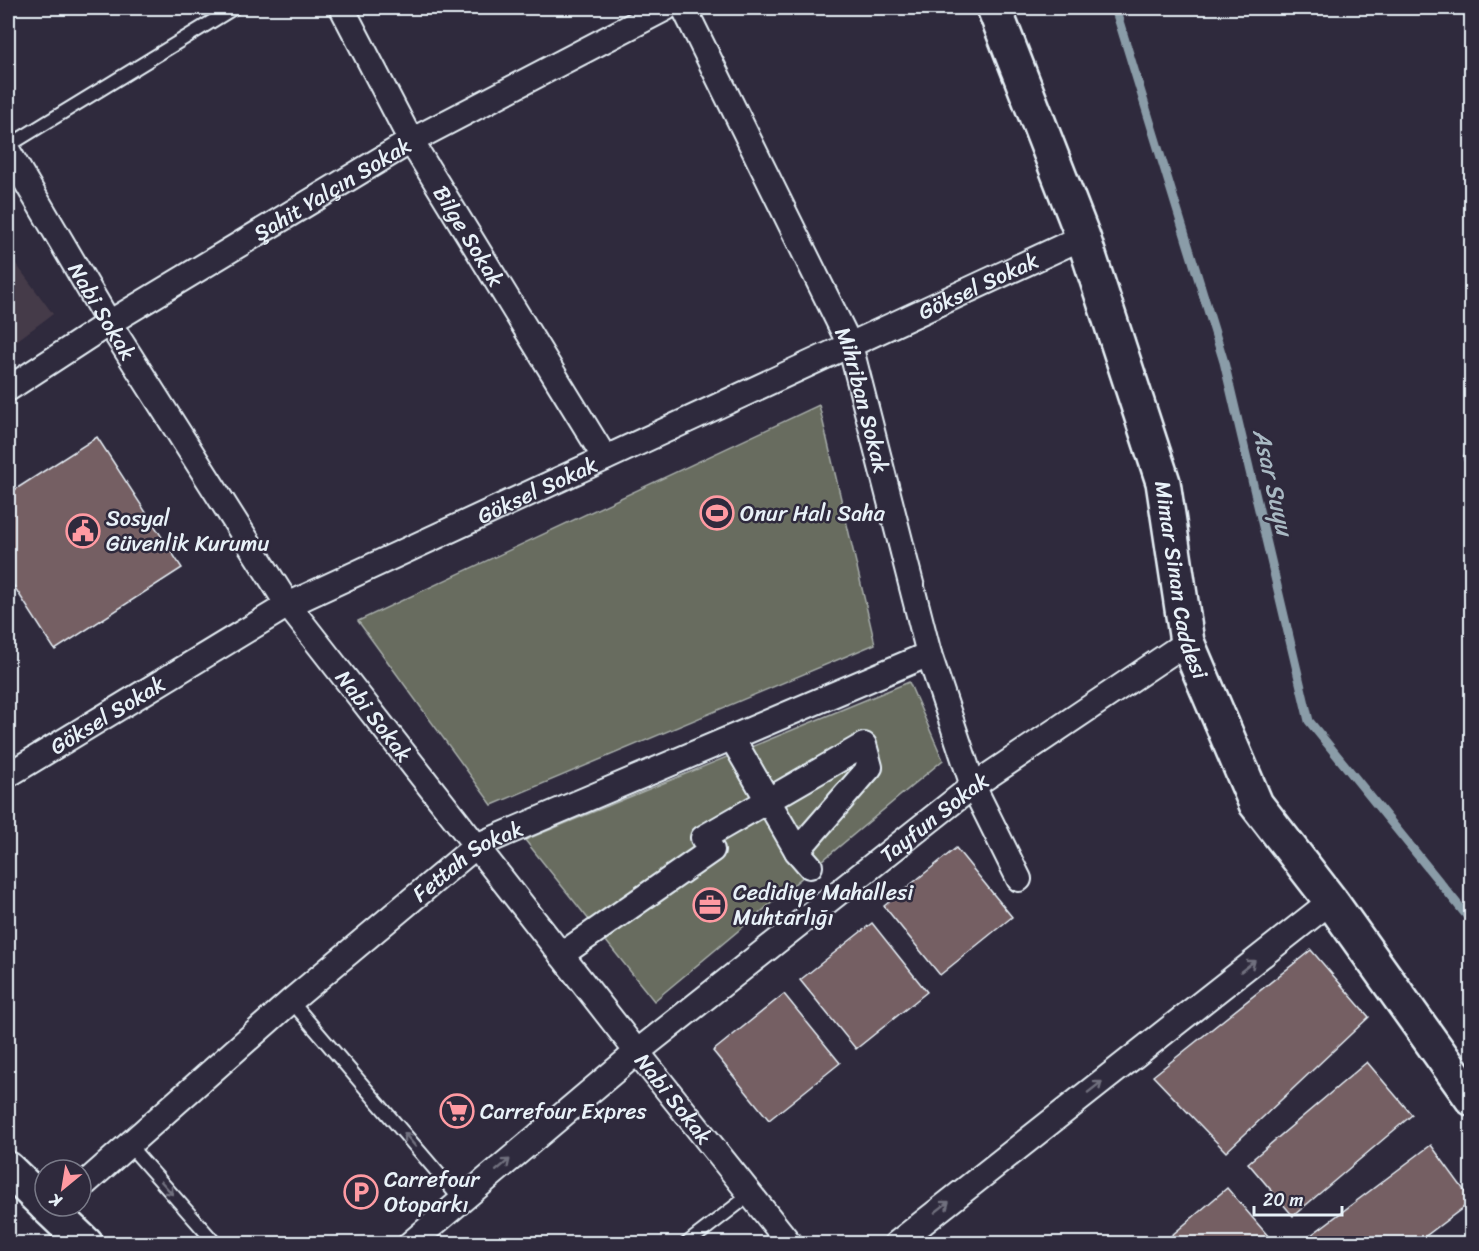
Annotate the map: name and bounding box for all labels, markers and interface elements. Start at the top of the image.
street label: Şahit Yalçın Sokak [245,126,419,252]
street label: Bilge Sokak [423,177,515,295]
street label: Göksel Sokak [911,241,1045,330]
street label: Nabi Sokak [58,254,148,368]
street label: Mihriban Sokak [824,319,901,477]
water label: Asar Suyu [1240,424,1306,542]
street label: Göksel Sokak [470,445,604,535]
street label: Mimar Sinan Caddesi [1144,478,1220,686]
place label: Onur Halı Saha [740,494,886,533]
sports icon: Onur Halı Saha [699,495,735,531]
place label: Sosyal Güvenlik Kurumu [106,499,270,563]
public building icon: Sosyal Güvenlik Kurumu [65,513,101,549]
street label: Nabi Sokak [325,661,423,771]
street label: Göksel Sokak [42,664,173,765]
street label: Tayfun Sokak [870,761,997,873]
street label: Fettah Sokak [403,809,529,912]
place label: Cedidiye Mahallesi Muhtarlığı [733,873,914,937]
office icon: Cedidiye Mahallesi Muhtarlığı [692,887,728,923]
one-way arrow [1240,960,1256,973]
street label: Nabi Sokak [625,1044,723,1153]
one-way arrow [1087,1080,1103,1093]
place label: Carrefour Expres [480,1092,647,1131]
supermarket icon: Carrefour Expres [439,1093,475,1129]
one-way arrow [403,1132,416,1148]
north arrow [33,1158,93,1218]
one-way arrow [495,1159,511,1172]
place label: Carrefour Otoparkı [384,1160,481,1224]
parking icon: Carrefour Otoparkı [343,1174,379,1210]
scale bar [1254,1179,1342,1217]
one-way arrow [160,1180,174,1195]
text: 20 m [1263,1184,1303,1216]
text: K [43,1185,68,1216]
one-way arrow [933,1201,949,1214]

